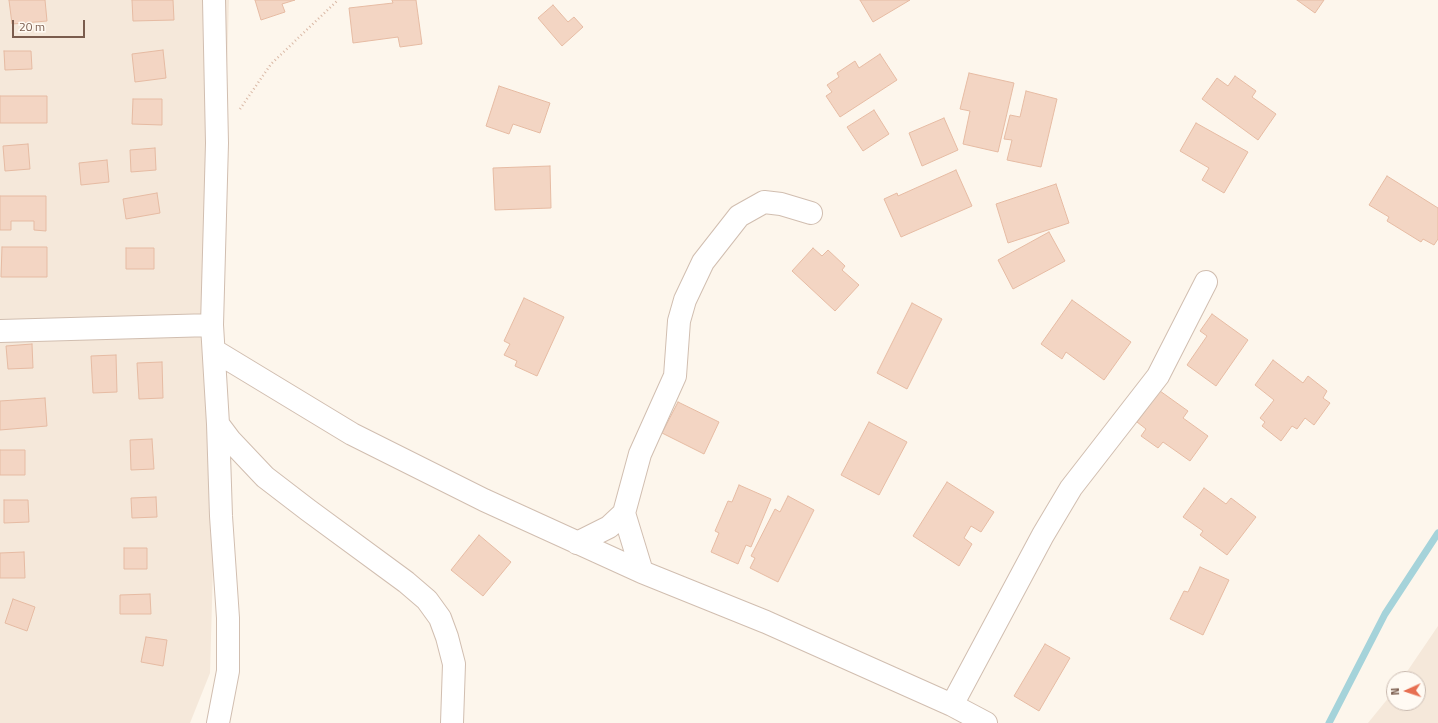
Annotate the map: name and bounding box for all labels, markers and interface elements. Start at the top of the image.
scale bar [14,12,87,38]
text: 20 m [19,17,45,36]
north arrow [1386,671,1426,711]
text: N [1387,687,1403,696]

